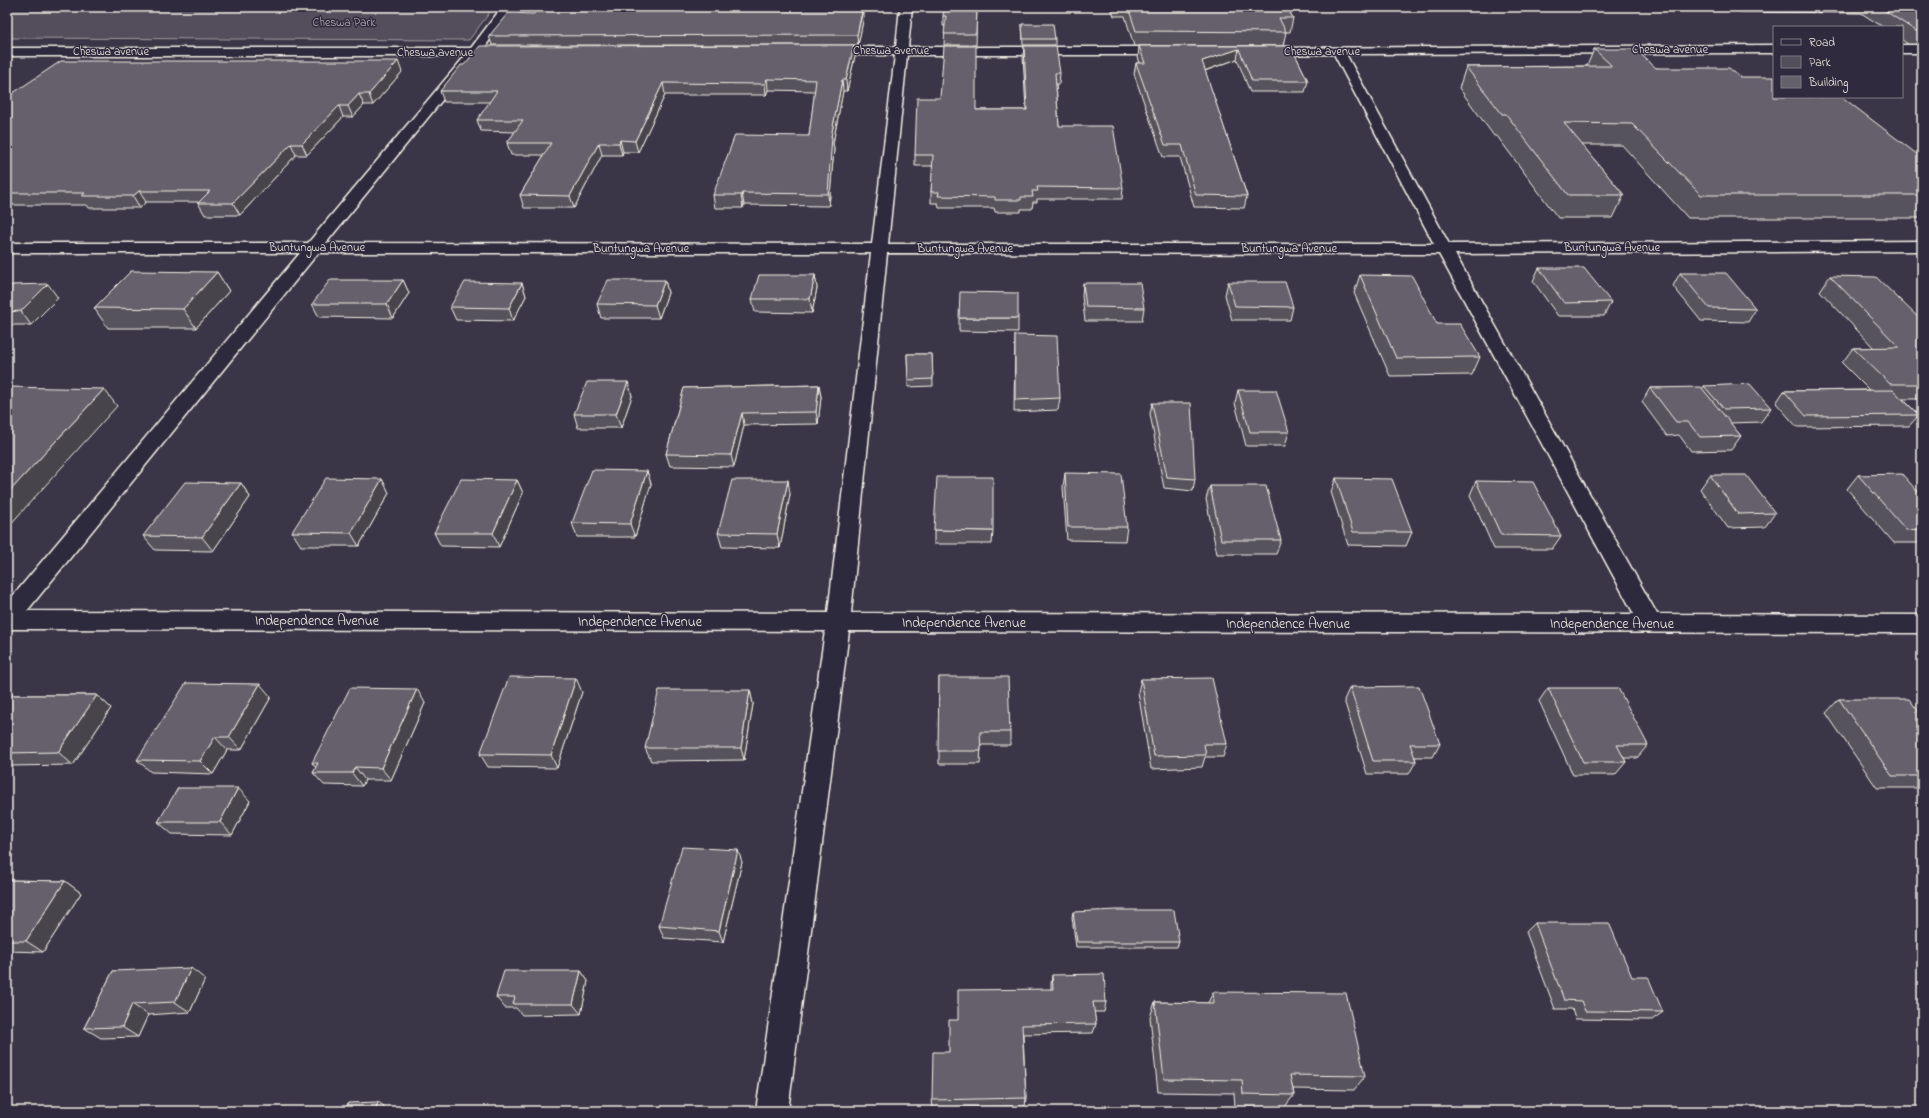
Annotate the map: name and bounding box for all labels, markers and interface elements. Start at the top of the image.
park label: Cheswa Park [313,14,376,32]
legend [1773,26,1903,98]
text: Road [1809,34,1835,52]
street label: Cheswa avenue [1632,41,1709,59]
street label: Cheswa avenue [853,42,930,60]
street label: Cheswa avenue [73,43,150,61]
street label: Cheswa avenue [1284,43,1361,61]
street label: Cheswa avenue [397,44,474,62]
text: Park [1809,54,1831,72]
text: Building [1808,74,1848,93]
street label: Buntungwa Avenue [268,239,366,258]
street label: Buntungwa Avenue [1563,239,1661,258]
street label: Buntungwa Avenue [592,240,690,259]
street label: Buntungwa Avenue [916,240,1014,259]
street label: Buntungwa Avenue [1240,240,1338,259]
street label: Independence Avenue [255,611,380,632]
street label: Independence Avenue [578,612,703,633]
street label: Independence Avenue [902,613,1027,634]
street label: Independence Avenue [1226,614,1351,635]
street label: Independence Avenue [1550,614,1675,635]

